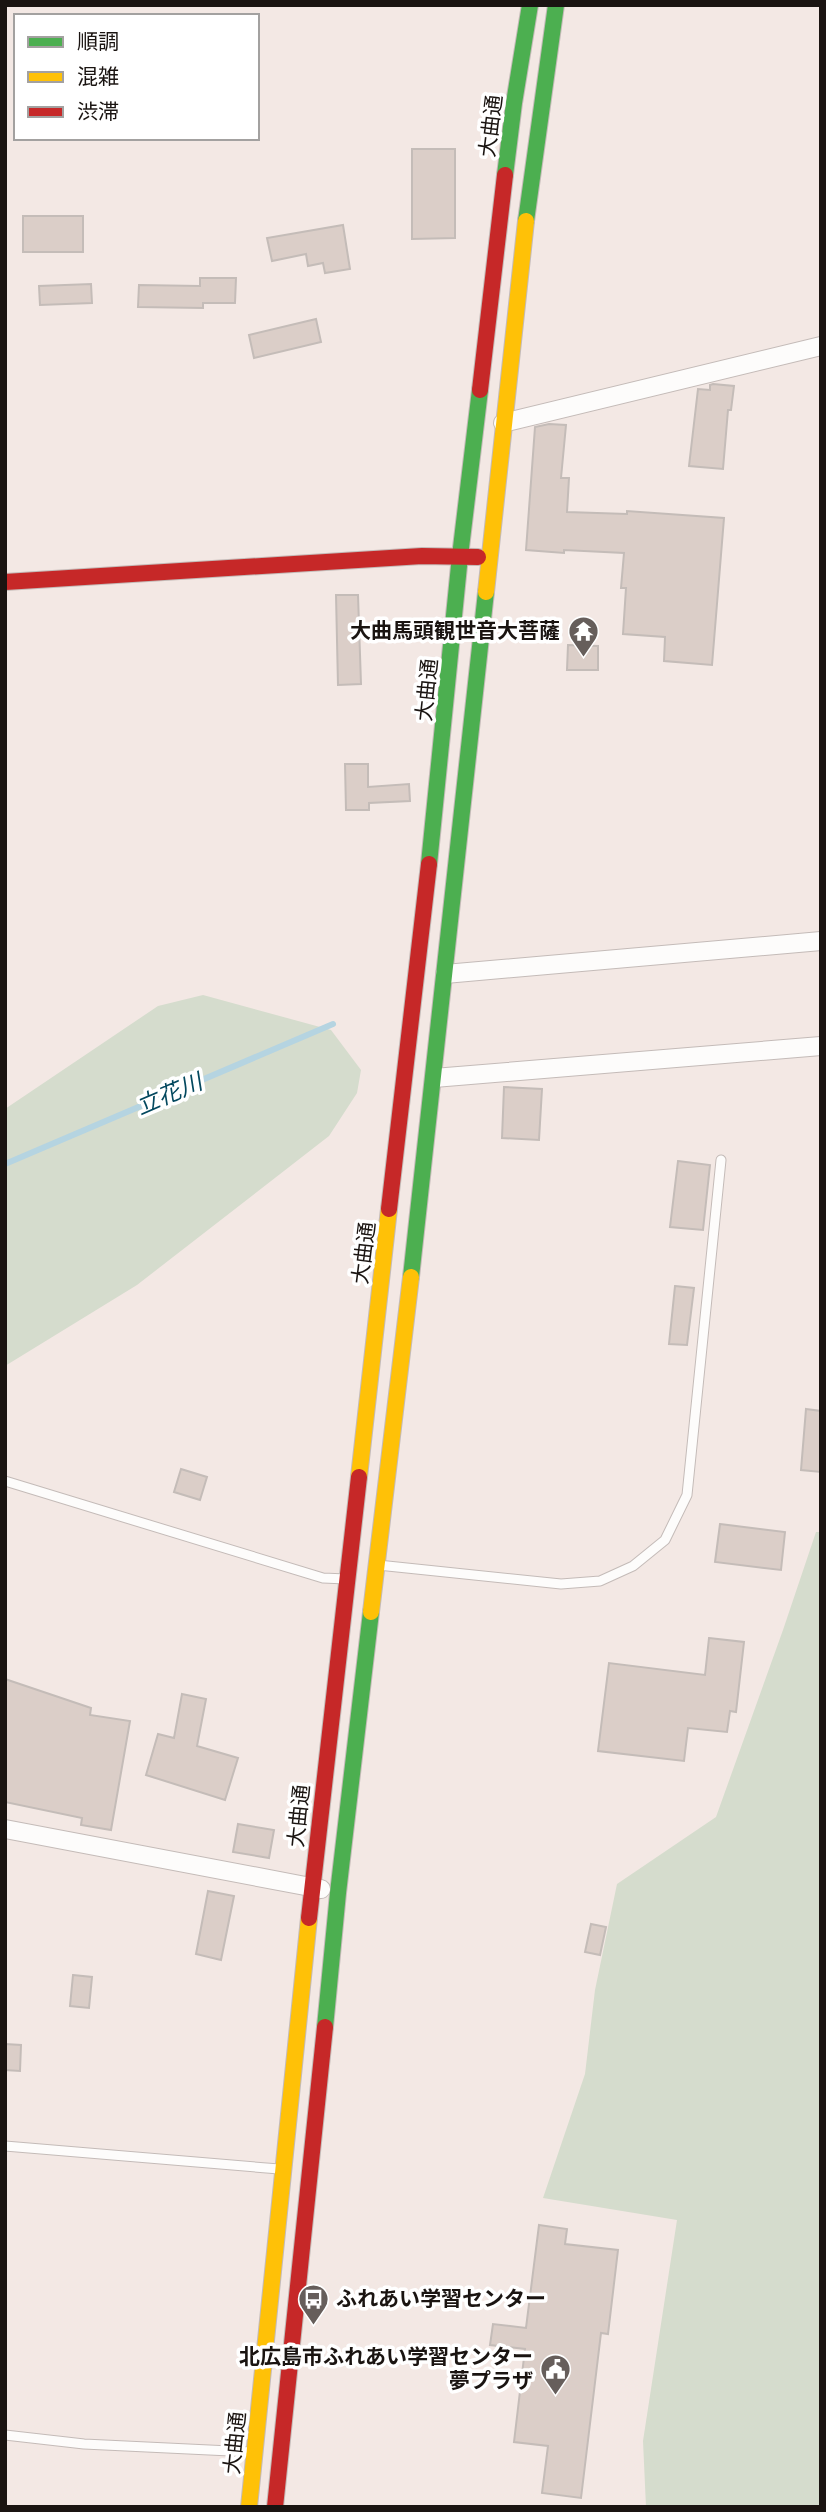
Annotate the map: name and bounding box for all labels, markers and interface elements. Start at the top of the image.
legend [14,14,259,140]
text: 順調 [77,29,119,54]
text: 混雑 [77,64,119,89]
street label: 大曲通 [474,93,507,159]
text: 渋滞 [77,99,119,124]
temple icon: 大曲馬頭観世音大菩薩 [566,614,600,658]
place label: 大曲馬頭観世音大菩薩 [350,618,560,643]
street label: 大曲通 [411,657,442,723]
water label: 立花川 [132,1066,209,1120]
street label: 大曲通 [347,1220,380,1286]
street label: 大曲通 [283,1783,314,1849]
bus stop icon: ふれあい学習センター [296,2282,330,2326]
place label: ふれあい学習センター [336,2286,546,2311]
place label: 北広島市ふれあい学習センター 夢プラザ [239,2344,533,2393]
public building icon: 北広島市ふれあい学習センター 夢プラザ [539,2352,573,2396]
street label: 大曲通 [219,2410,250,2476]

